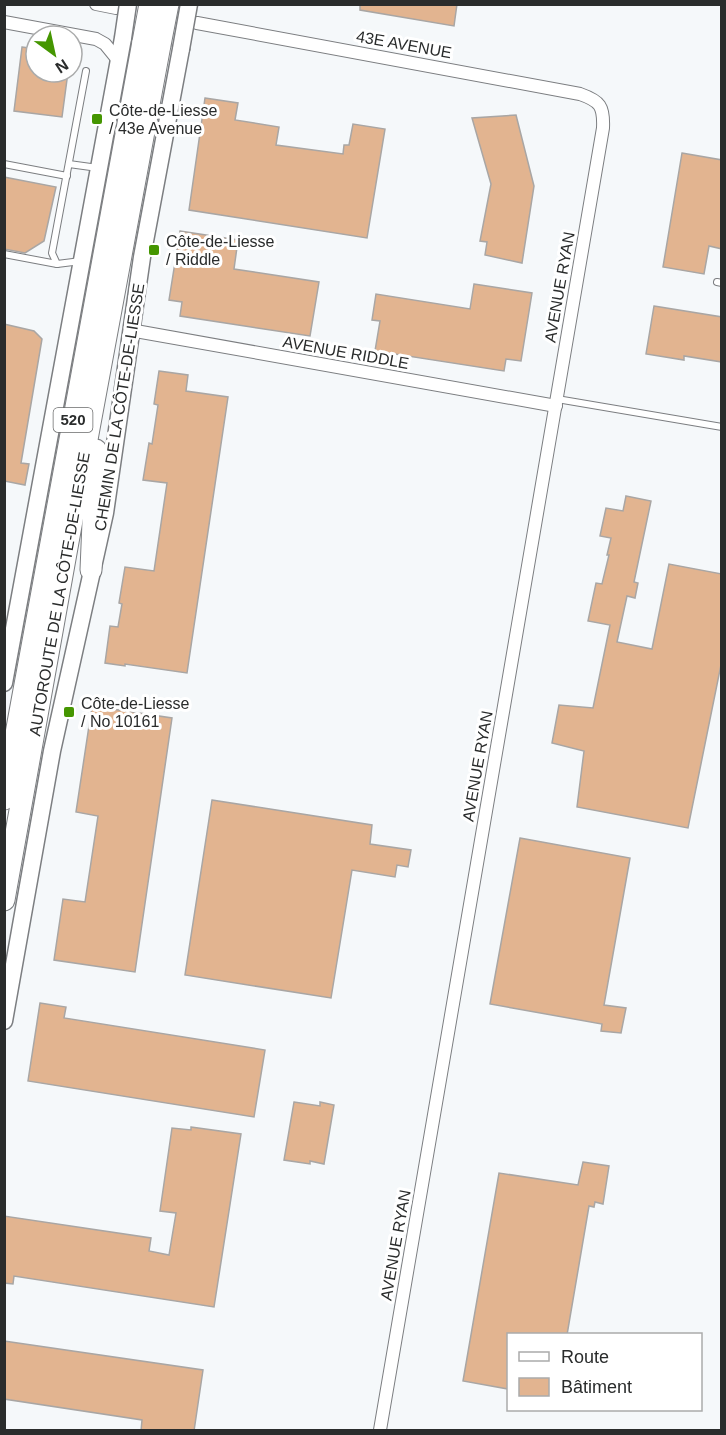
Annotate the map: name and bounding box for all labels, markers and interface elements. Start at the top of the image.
north arrow [24,24,84,84]
street label: 43E AVENUE [355,28,453,61]
text: N [52,56,71,76]
place label: Côte-de-Liesse / 43e Avenue [109,102,218,137]
marker: Côte-de-Liesse / 43e Avenue [90,112,104,126]
street label: AVENUE RYAN [541,230,578,344]
place label: Côte-de-Liesse / Riddle [166,233,275,268]
marker: Côte-de-Liesse / Riddle [147,243,161,257]
street label: CHEMIN DE LA CÔTE-DE-LIESSE [91,282,147,532]
street label: AVENUE RIDDLE [282,333,410,372]
road number: 520 [54,408,92,432]
street label: AUTOROUTE DE LA CÔTE-DE-LIESSE [25,451,93,737]
place label: Côte-de-Liesse / No 10161 [81,695,190,730]
marker: Côte-de-Liesse / No 10161 [62,705,76,719]
street label: AVENUE RYAN [459,709,496,823]
street label: AVENUE RYAN [377,1188,414,1302]
legend [507,1333,702,1411]
text: Route [561,1347,609,1367]
text: Bâtiment [561,1377,632,1397]

